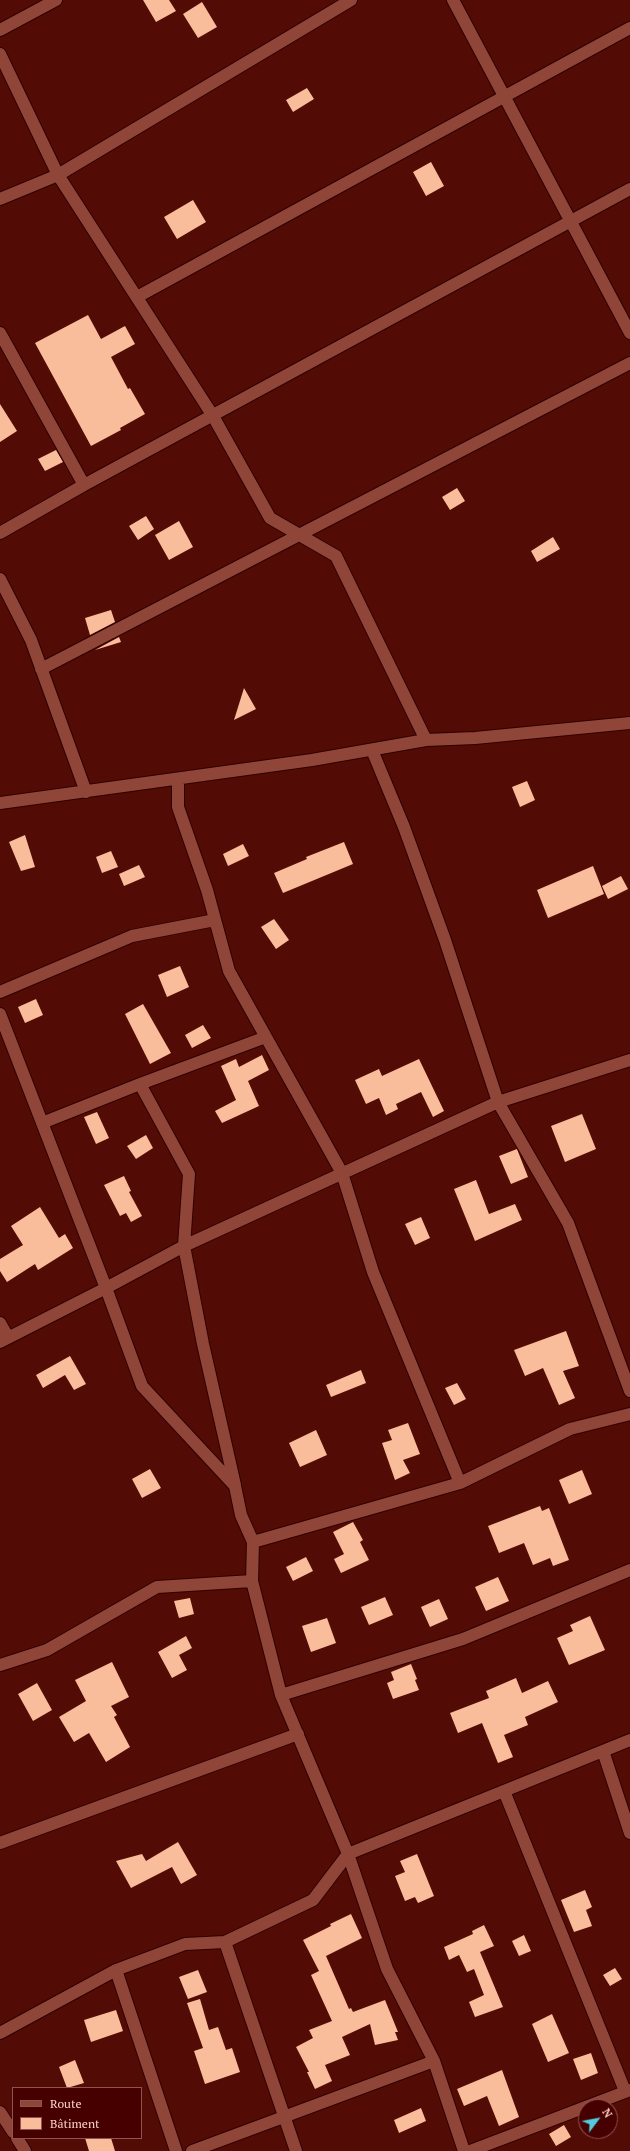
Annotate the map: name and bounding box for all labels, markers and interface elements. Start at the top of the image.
legend [12,2087,142,2139]
text: Route [50,2096,81,2111]
north arrow [578,2099,618,2139]
text: N [599,2106,615,2120]
text: Bâtiment [50,2116,99,2131]

